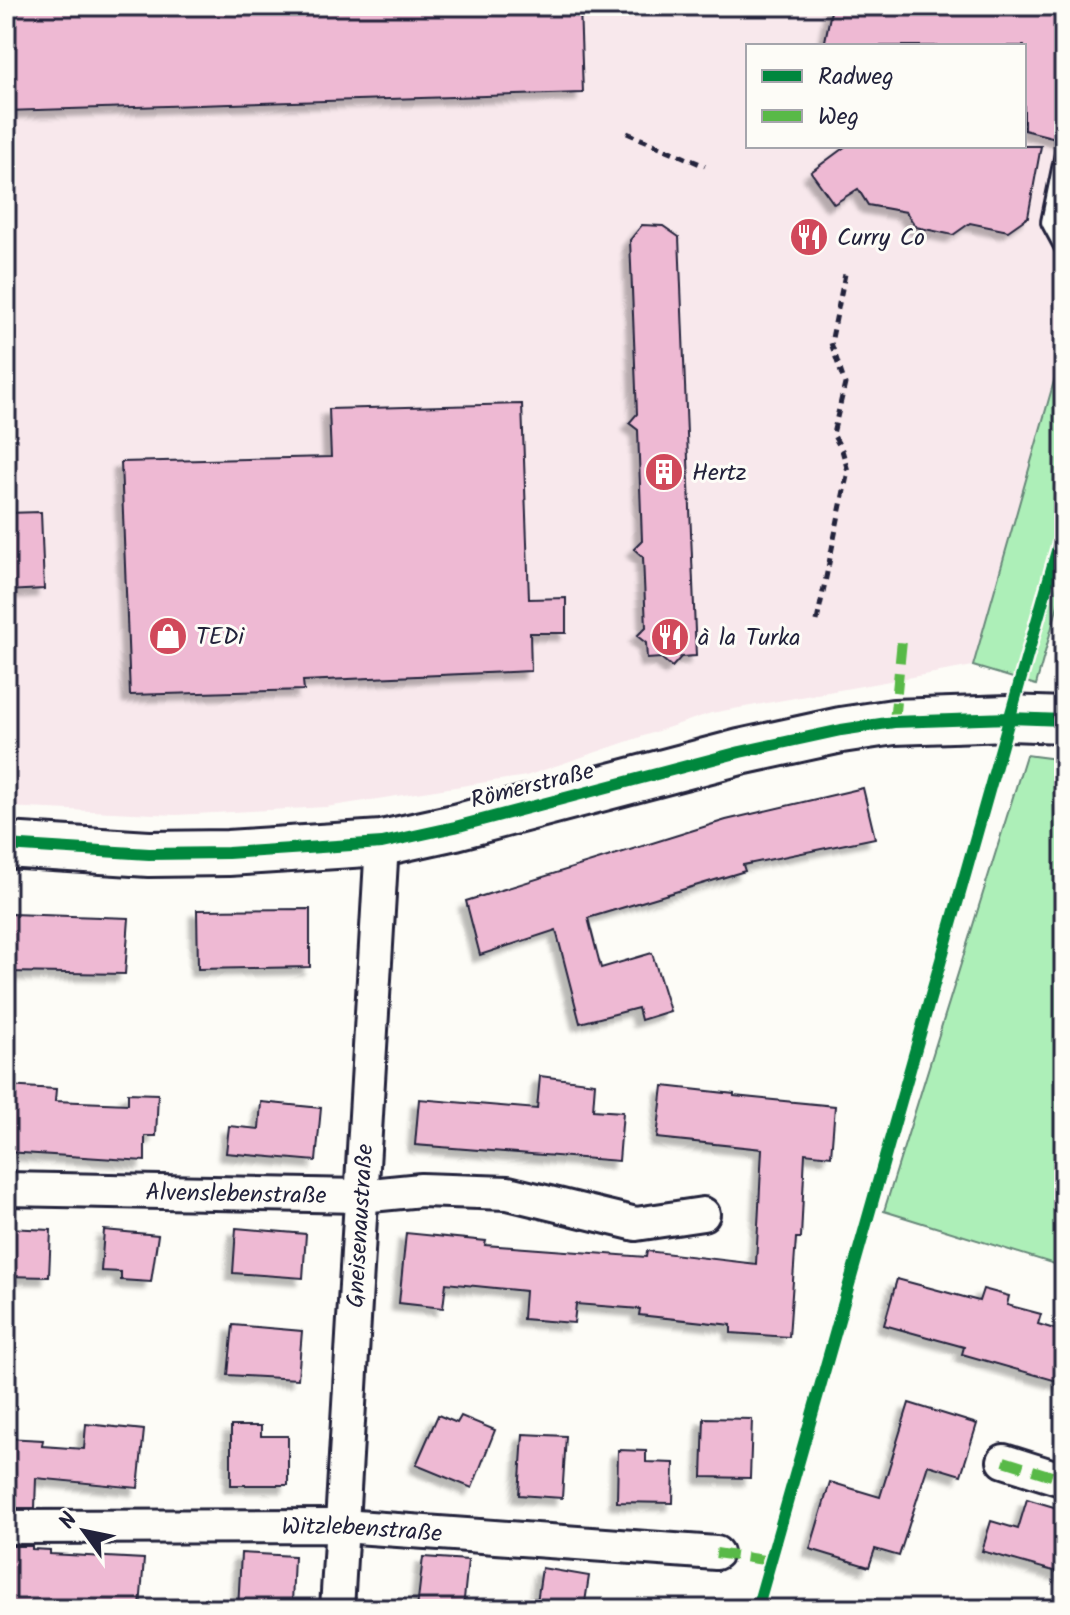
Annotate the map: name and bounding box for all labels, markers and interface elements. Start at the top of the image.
legend [746,44,1026,148]
text: Radweg [818,58,894,97]
text: Weg [818,98,859,137]
restaurant icon: Curry Co [788,216,830,258]
place label: Curry Co [837,219,925,258]
building icon: Hertz [643,451,685,493]
place label: Hertz [692,454,747,493]
shop icon: TEDi [147,615,189,657]
restaurant icon: à la Turka [649,616,691,658]
place label: TEDi [196,618,245,657]
place label: à la Turka [698,619,801,658]
street label: Römerstraße [466,752,599,821]
street label: Gneisenaustraße [337,1142,385,1309]
street label: Alvenslebenstraße [145,1174,327,1216]
north arrow [44,1491,124,1571]
text: N [51,1506,88,1537]
street label: Witzlebenstraße [281,1508,444,1554]

